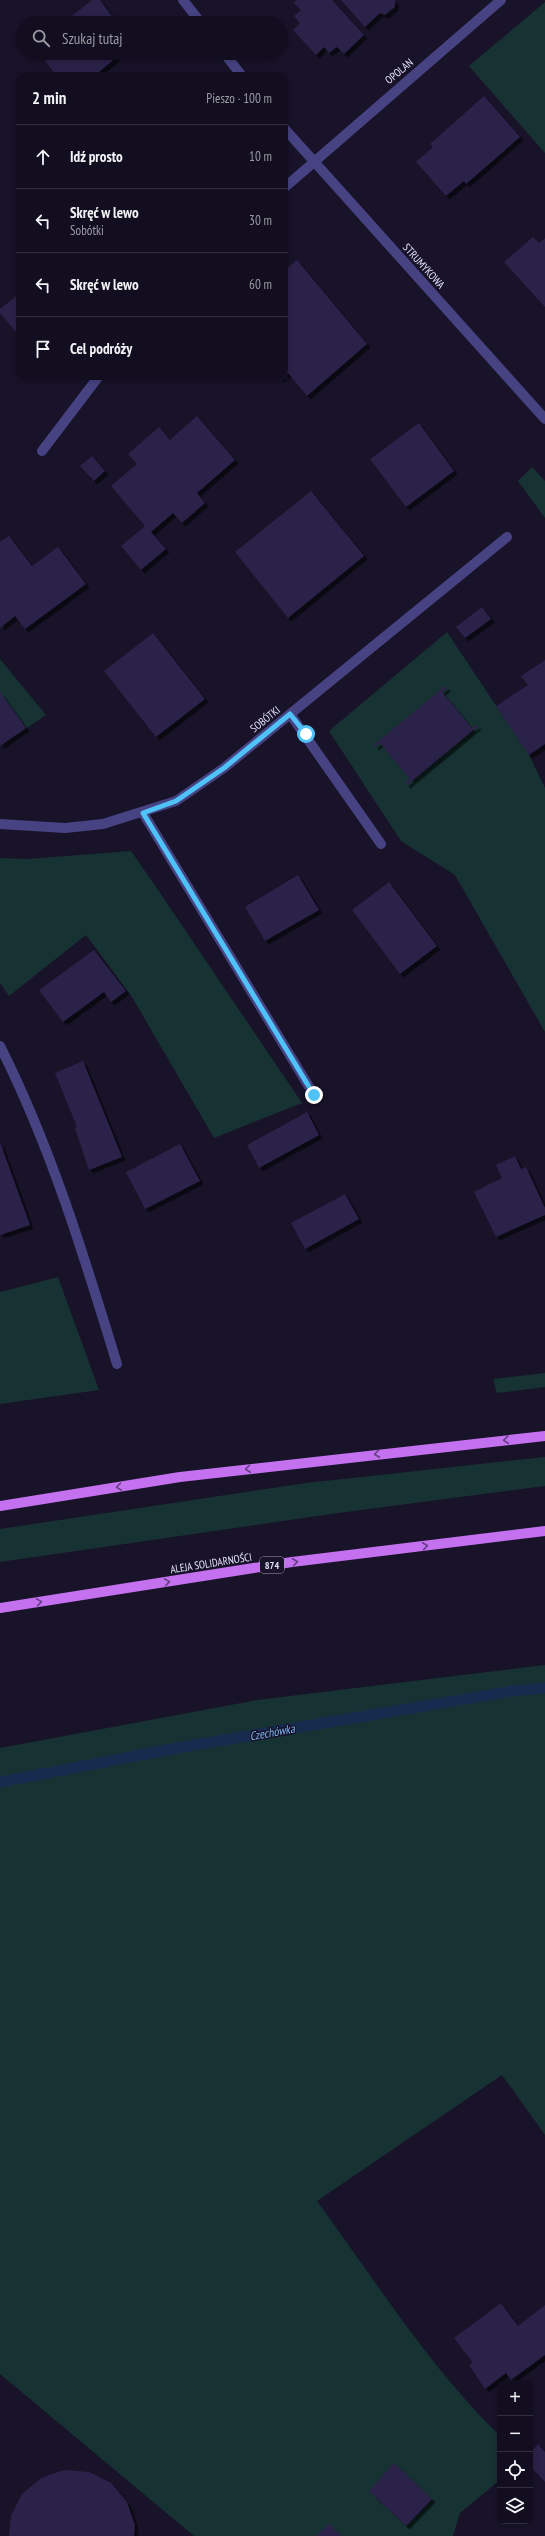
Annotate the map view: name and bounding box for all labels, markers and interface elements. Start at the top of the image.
search box [16,16,288,60]
icon: search [30,27,52,49]
text: Szukaj tutaj [62,29,123,48]
street label: OPOLAN [382,55,416,87]
text: 2 min [32,87,66,109]
text: Pieszo · 100 m [206,90,272,107]
icon: ahead [32,146,54,168]
text: Idź prosto [70,147,123,166]
text: 10 m [249,148,272,165]
text: Skręć w lewo [70,203,139,222]
icon: left [32,210,54,232]
text: 30 m [249,212,272,229]
text: Sobótki [70,222,104,239]
street label: STRUMYKOWA [400,240,448,292]
icon: left [32,274,54,296]
text: Skręć w lewo [70,275,139,294]
text: 60 m [249,276,272,293]
icon: arrive [32,338,54,360]
text: Cel podróży [70,339,132,358]
street label: SOBÓTKI [247,703,283,735]
route start [297,725,315,743]
route end [305,1086,323,1104]
one-way arrow [503,1435,509,1444]
one-way arrow [374,1449,380,1458]
one-way arrow [245,1465,251,1474]
one-way arrow [116,1482,122,1491]
one-way arrow [421,1542,428,1551]
street label: ALEJA SOLIDARNOŚCI [169,1550,253,1576]
road number: 874 [260,1557,284,1573]
one-way arrow [292,1558,299,1567]
one-way arrow [164,1578,170,1586]
one-way arrow [35,1598,42,1607]
water label: Czechówka [248,1720,297,1743]
map controls [497,2380,533,2524]
button: + [497,2380,533,2416]
button: − [497,2416,533,2452]
button: locate [497,2452,533,2488]
button: layers [497,2488,533,2524]

